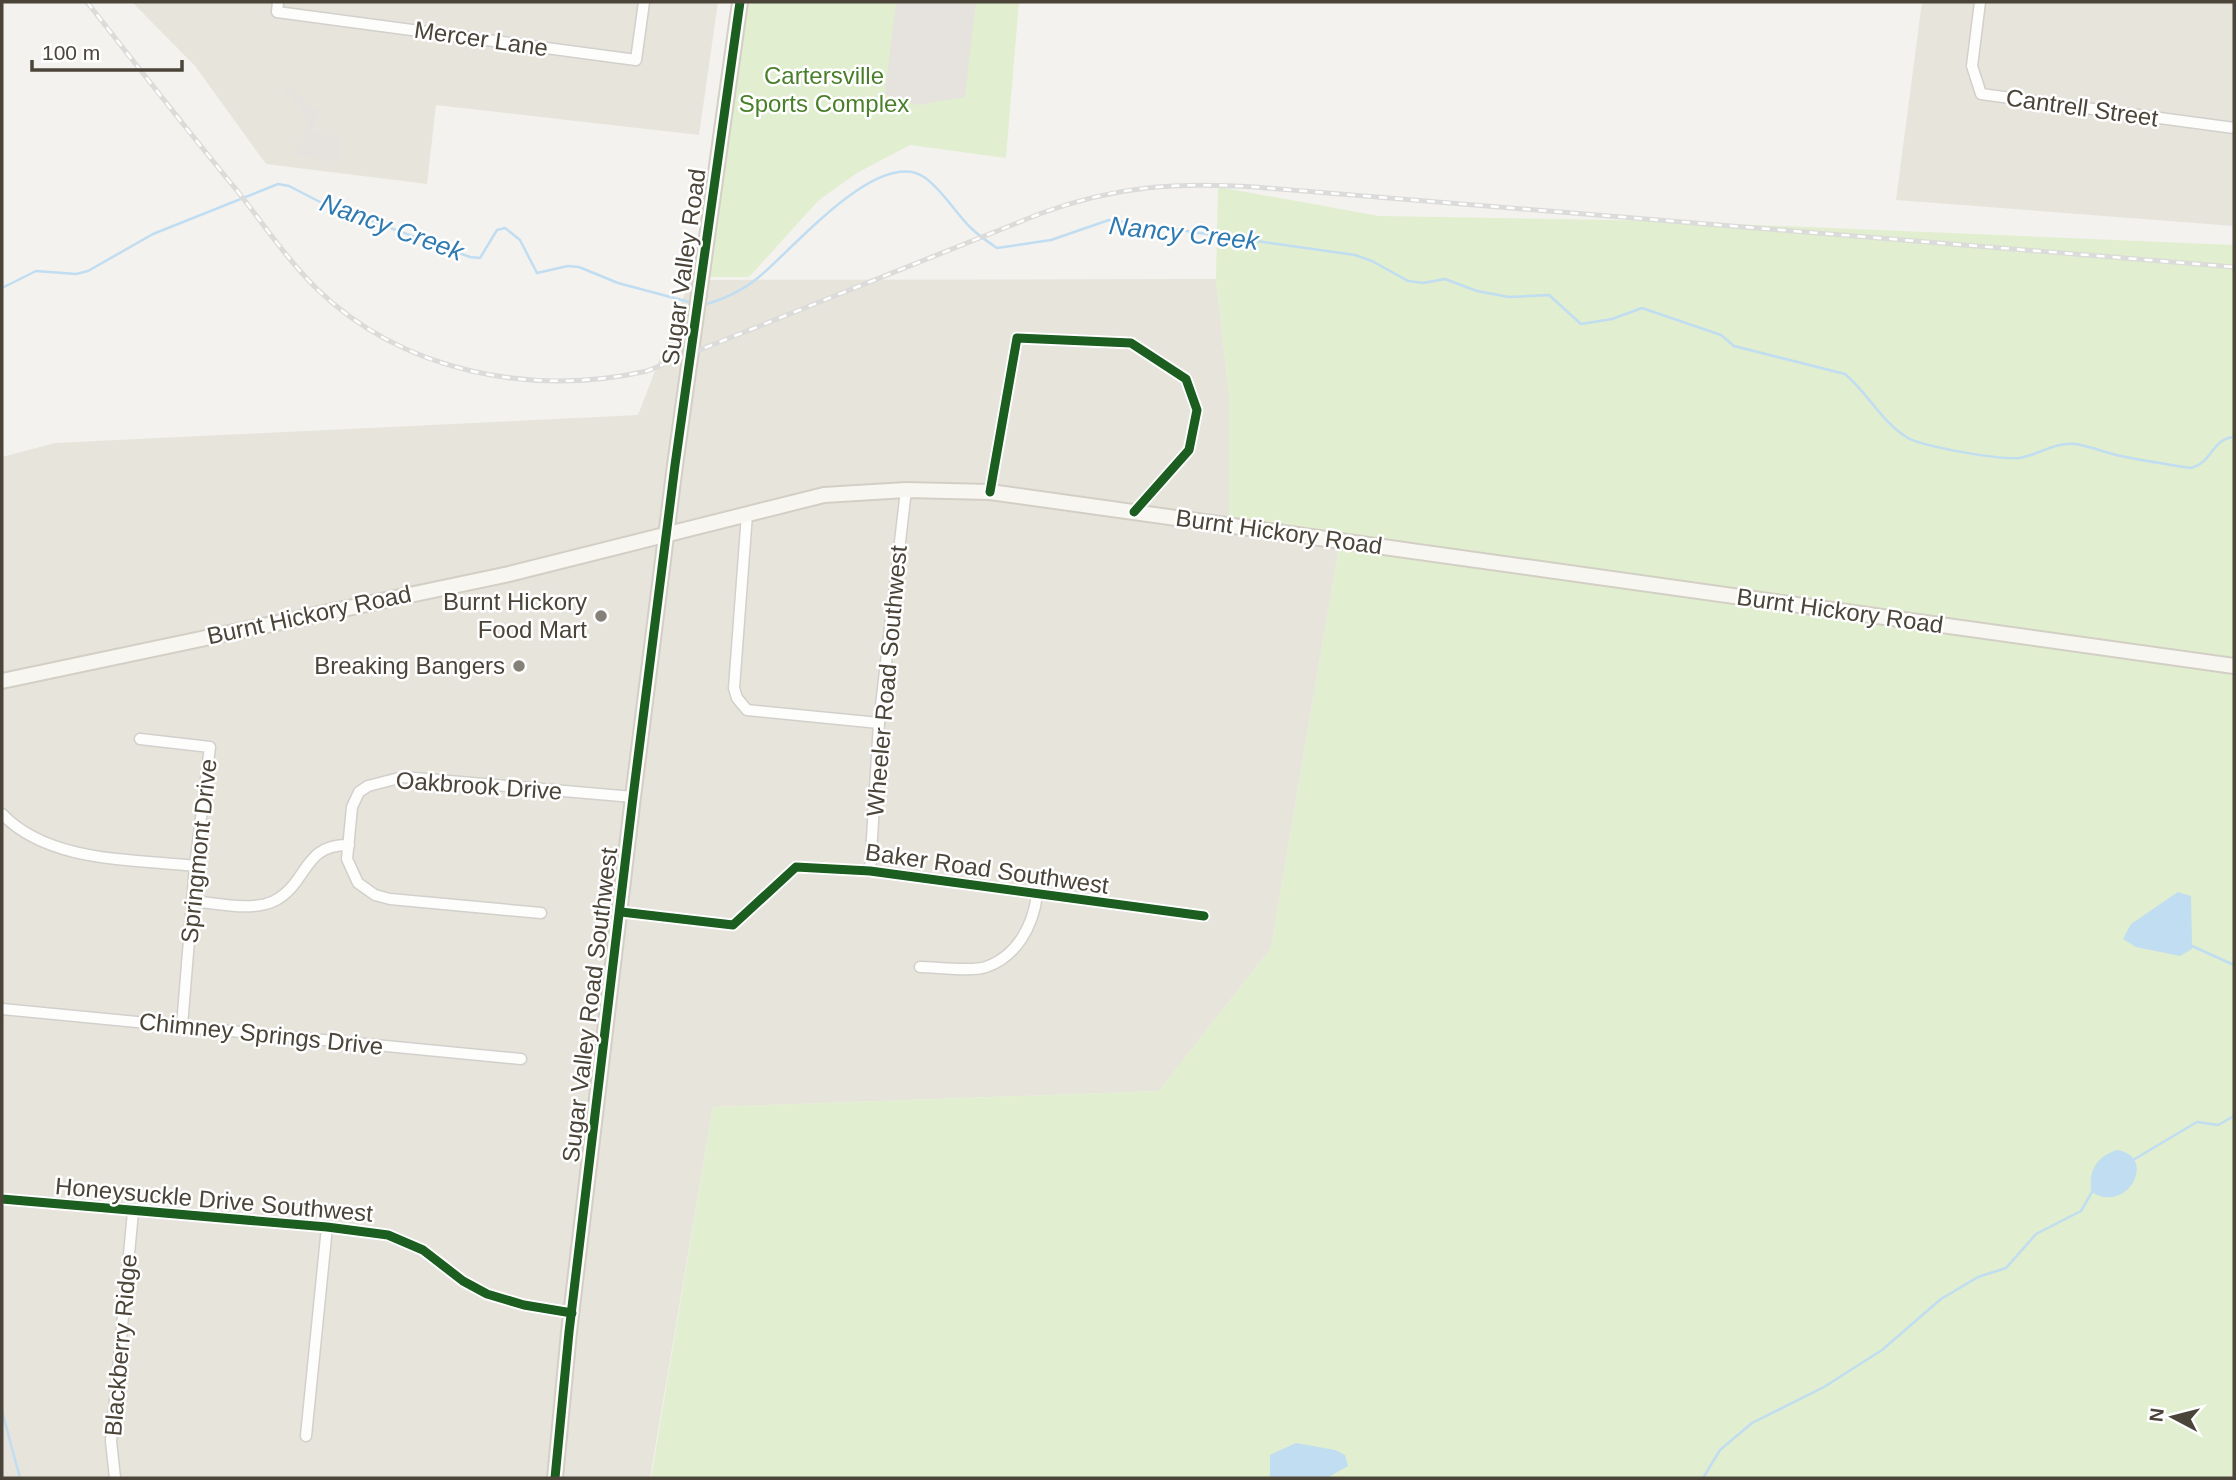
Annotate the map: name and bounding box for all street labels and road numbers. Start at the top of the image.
street label: Mercer Lane [412,16,550,61]
street label: Cantrell Street [2004,83,2160,132]
street label: Sugar Valley Road [656,167,711,367]
street label: Burnt Hickory Road [1174,504,1384,559]
street label: Wheeler Road Southwest [861,544,912,818]
street label: Burnt Hickory Road [204,580,413,649]
street label: Burnt Hickory Road [1735,583,1945,638]
street label: Springmont Drive [175,757,222,945]
street label: Oakbrook Drive [395,766,563,805]
street label: Baker Road Southwest [864,838,1111,899]
street label: Sugar Valley Road Southwest [557,846,622,1164]
street label: Chimney Springs Drive [138,1007,385,1060]
street label: Honeysuckle Drive Southwest [54,1172,374,1227]
street label: Blackberry Ridge [99,1253,142,1437]

